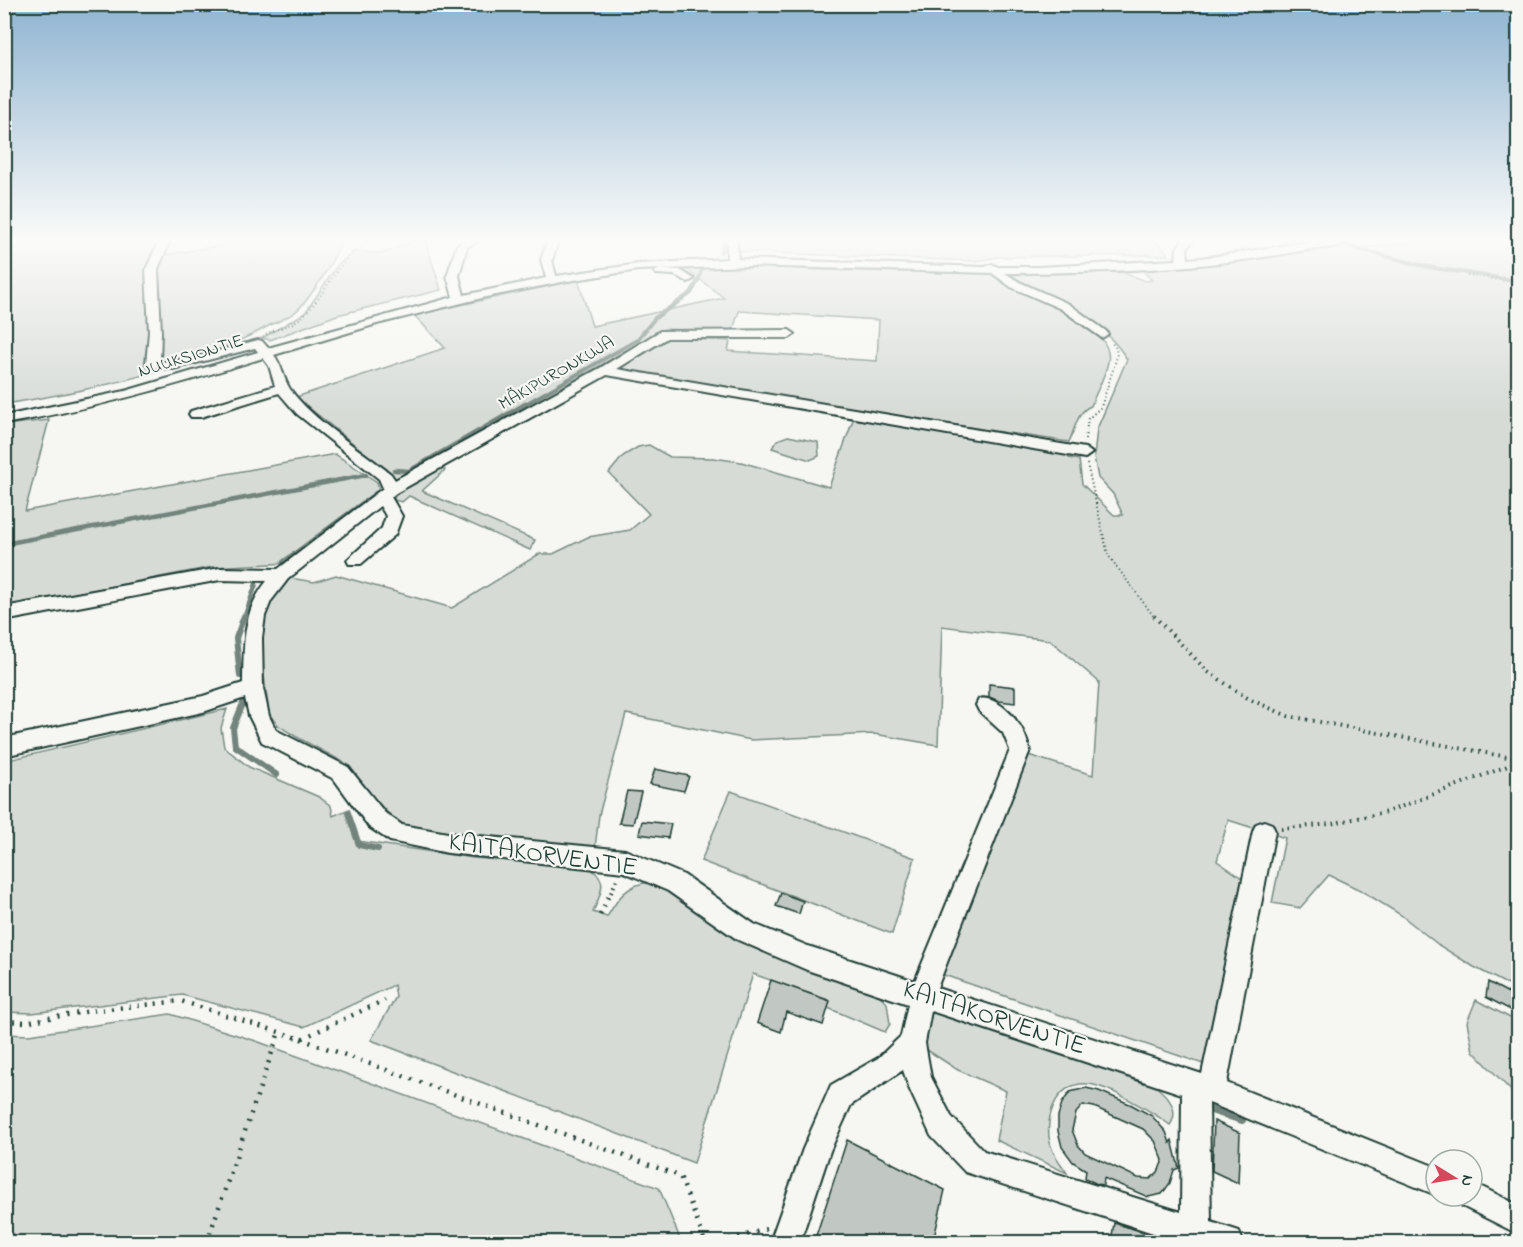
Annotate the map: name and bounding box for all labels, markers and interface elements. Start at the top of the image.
street label: NUUKSIONTIE [135,329,247,385]
street label: MÄKIPURONKUJA [494,330,620,418]
street label: KAITAKORVENTIE [446,824,640,888]
street label: KAITAKORVENTIE [898,972,1090,1066]
north arrow [1424,1148,1484,1208]
text: N [1454,1173,1480,1188]

